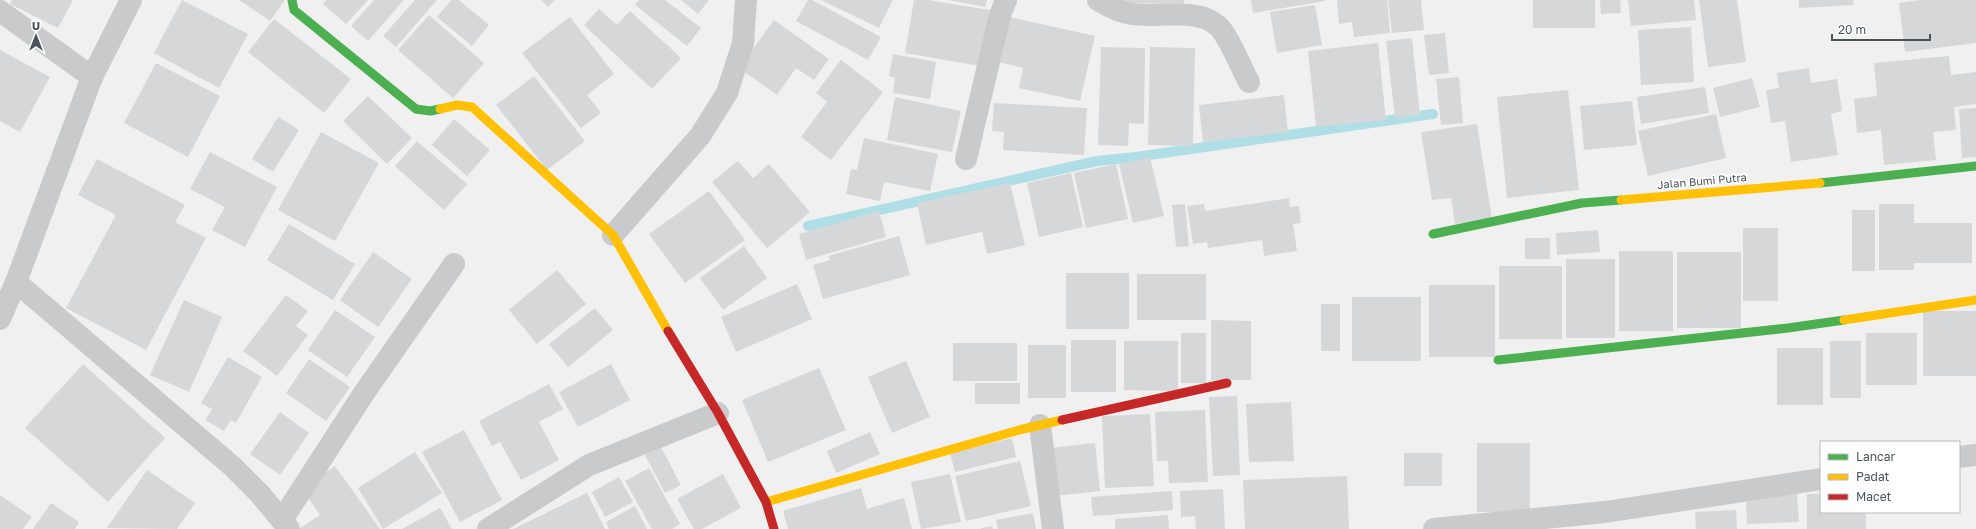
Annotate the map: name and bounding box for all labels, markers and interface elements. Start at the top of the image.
north arrow [16,16,56,56]
scale bar [1832,16,1930,42]
text: U [32,19,40,32]
text: 20 m [1838,22,1866,37]
street label: Jalan Bumi Putra [1657,170,1747,191]
legend [1820,441,1960,513]
text: Lancar [1856,449,1895,464]
text: Padat [1856,469,1890,484]
text: Macet [1856,489,1892,504]

